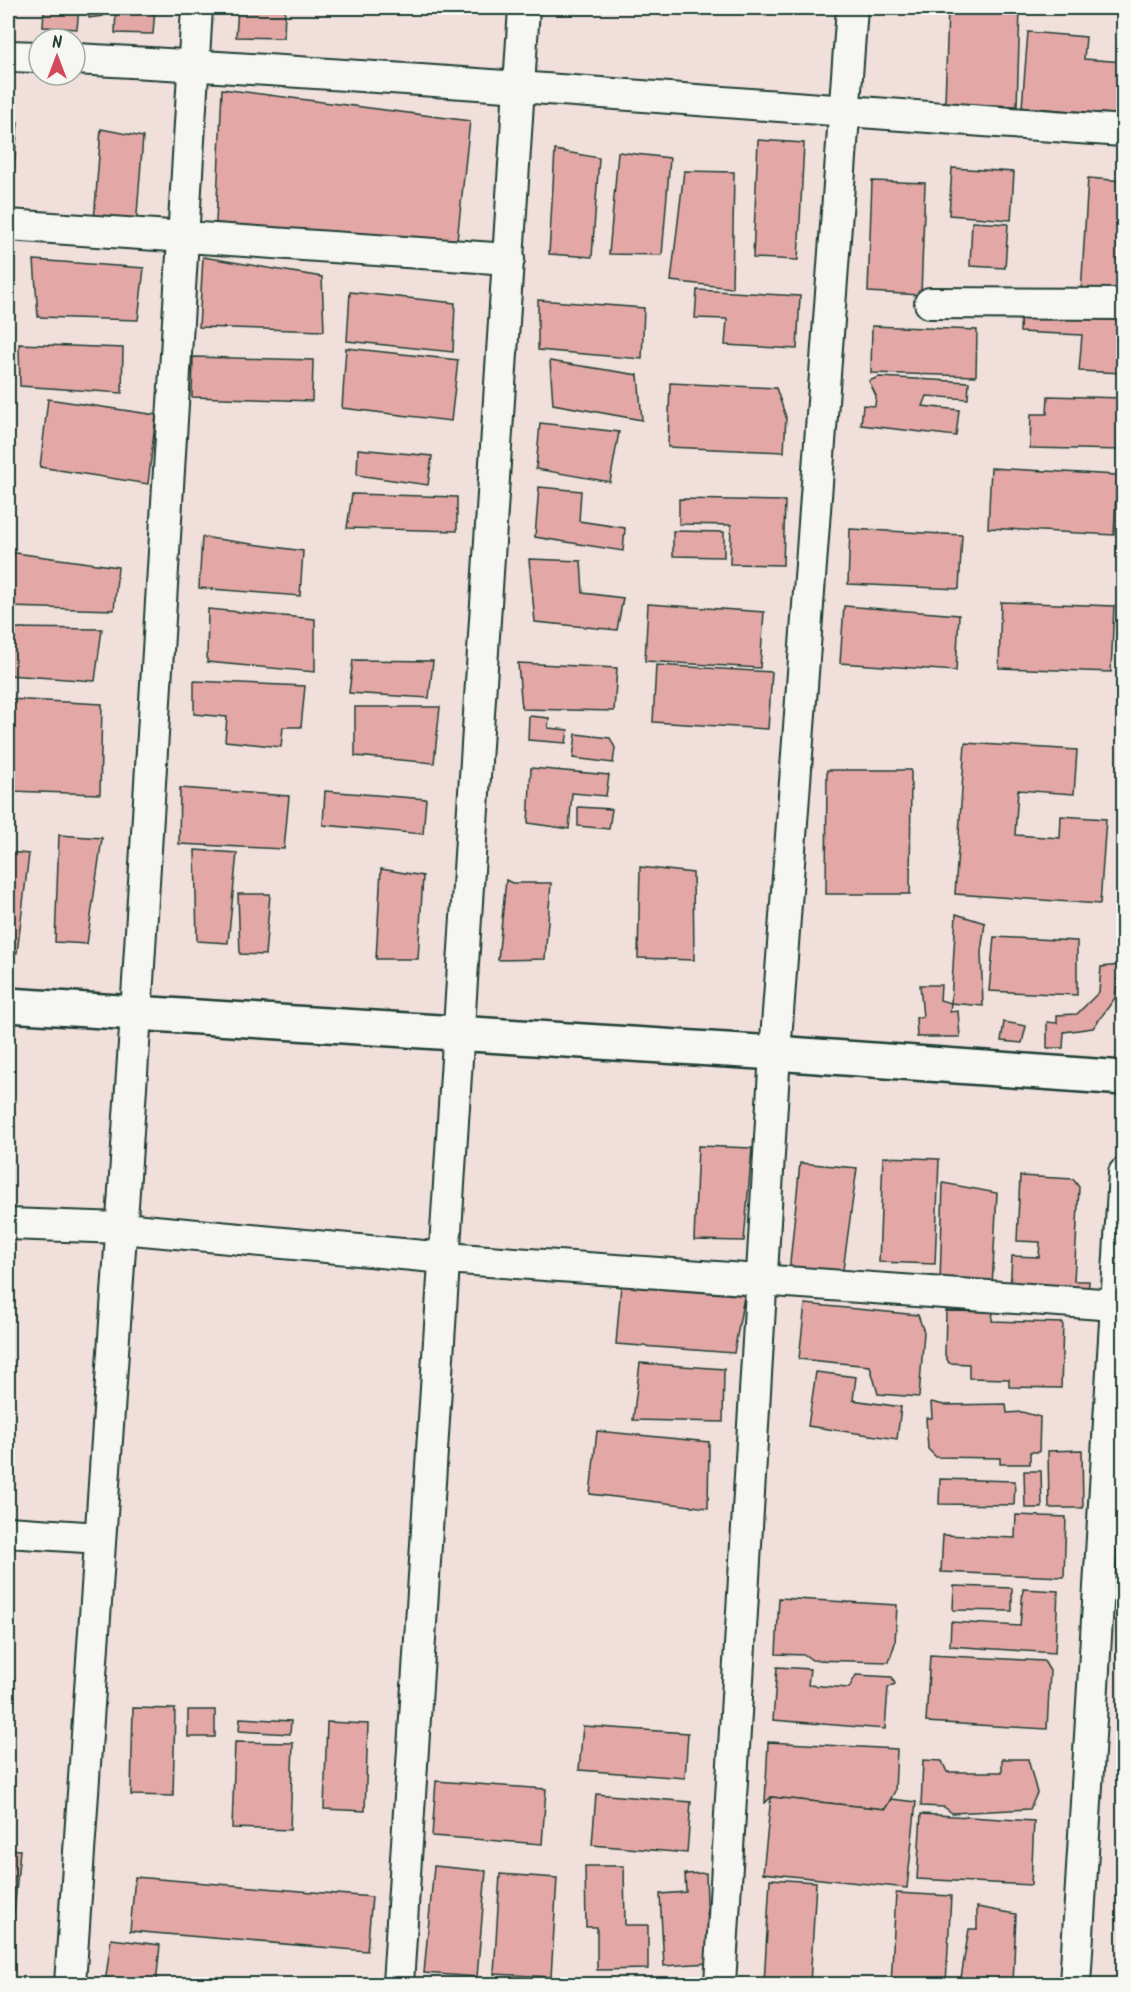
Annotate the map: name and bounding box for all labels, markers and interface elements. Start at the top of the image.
north arrow [27,27,87,87]
text: N [52,31,62,56]

